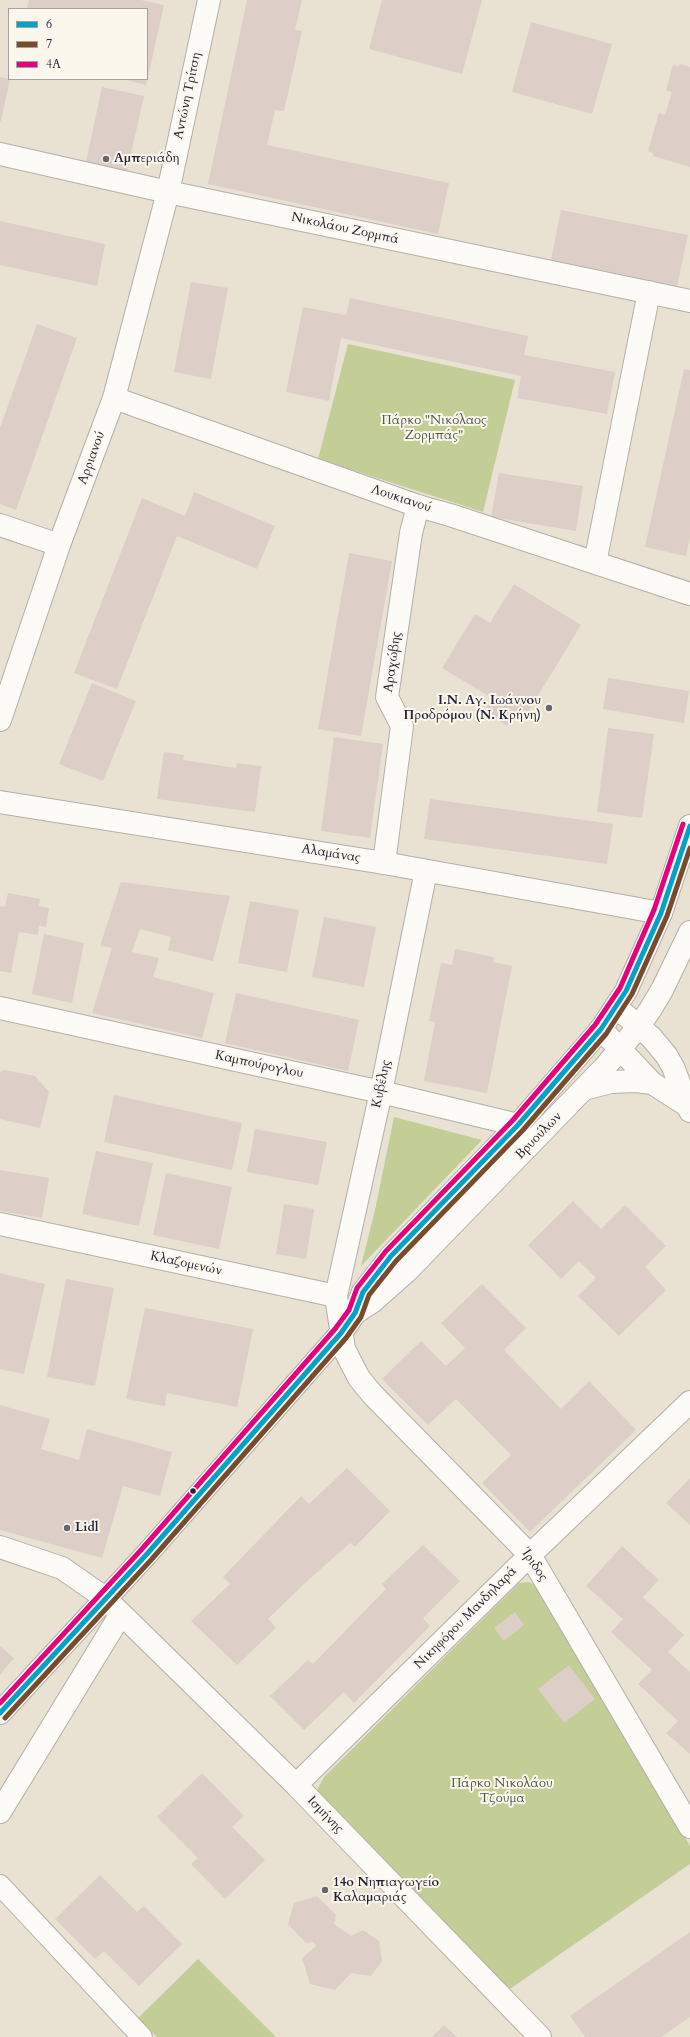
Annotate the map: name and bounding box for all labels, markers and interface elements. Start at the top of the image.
legend [8,8,148,80]
text: 6 [46,16,52,32]
text: 7 [46,36,52,52]
street label: Αντώνη Τρίτση [171,51,205,141]
text: 4Α [46,56,61,72]
place label: Αμπεριάδη [114,151,179,167]
marker: Αμπεριάδη [101,154,111,164]
street label: Νικολάου Ζορμπά [290,210,400,248]
park label: Πάρκο "Νικόλαος Ζορμπάς" [382,413,486,444]
street label: Αρριανού [75,429,109,487]
street label: Λουκιανού [369,482,433,516]
street label: Αραχώβης [381,631,405,693]
place label: Ι.Ν. Αγ. Ιωάννου Προδρόμου (Ν. Κρήνη) [404,693,541,724]
marker: Ι.Ν. Αγ. Ιωάννου Προδρόμου (Ν. Κρήνη) [544,703,554,713]
street label: Αλαμάνας [300,842,362,866]
street label: Καμπούρογλου [213,1048,305,1082]
street label: Κυβέλης [369,1059,395,1109]
street label: Βρυούλων [513,1109,565,1163]
street label: Κλαζομενών [149,1249,223,1279]
unlabelled marker [188,1486,198,1496]
place label: Lidl [75,1520,99,1536]
marker: Lidl [62,1523,72,1533]
street label: Ίριδος [517,1546,551,1584]
street label: Νικηφόρου Μανδηλαρά [411,1563,521,1673]
park label: Πάρκο Νικολάου Τζούμα [451,1776,553,1807]
street label: Ισμήνης [304,1793,346,1837]
place label: 14ο Νηπιαγωγείο Καλαμαριάς [333,1875,439,1906]
marker: 14ο Νηπιαγωγείο Καλαμαριάς [320,1885,330,1895]

